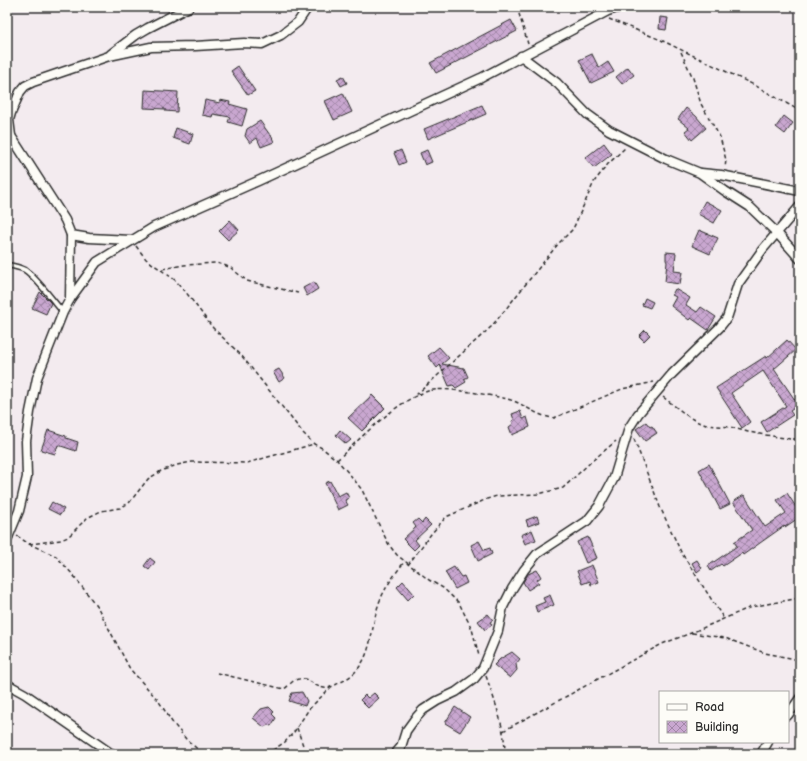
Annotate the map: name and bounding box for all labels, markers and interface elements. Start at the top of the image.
legend [659,691,789,743]
text: Road [695,700,724,715]
text: Building [695,720,739,735]

